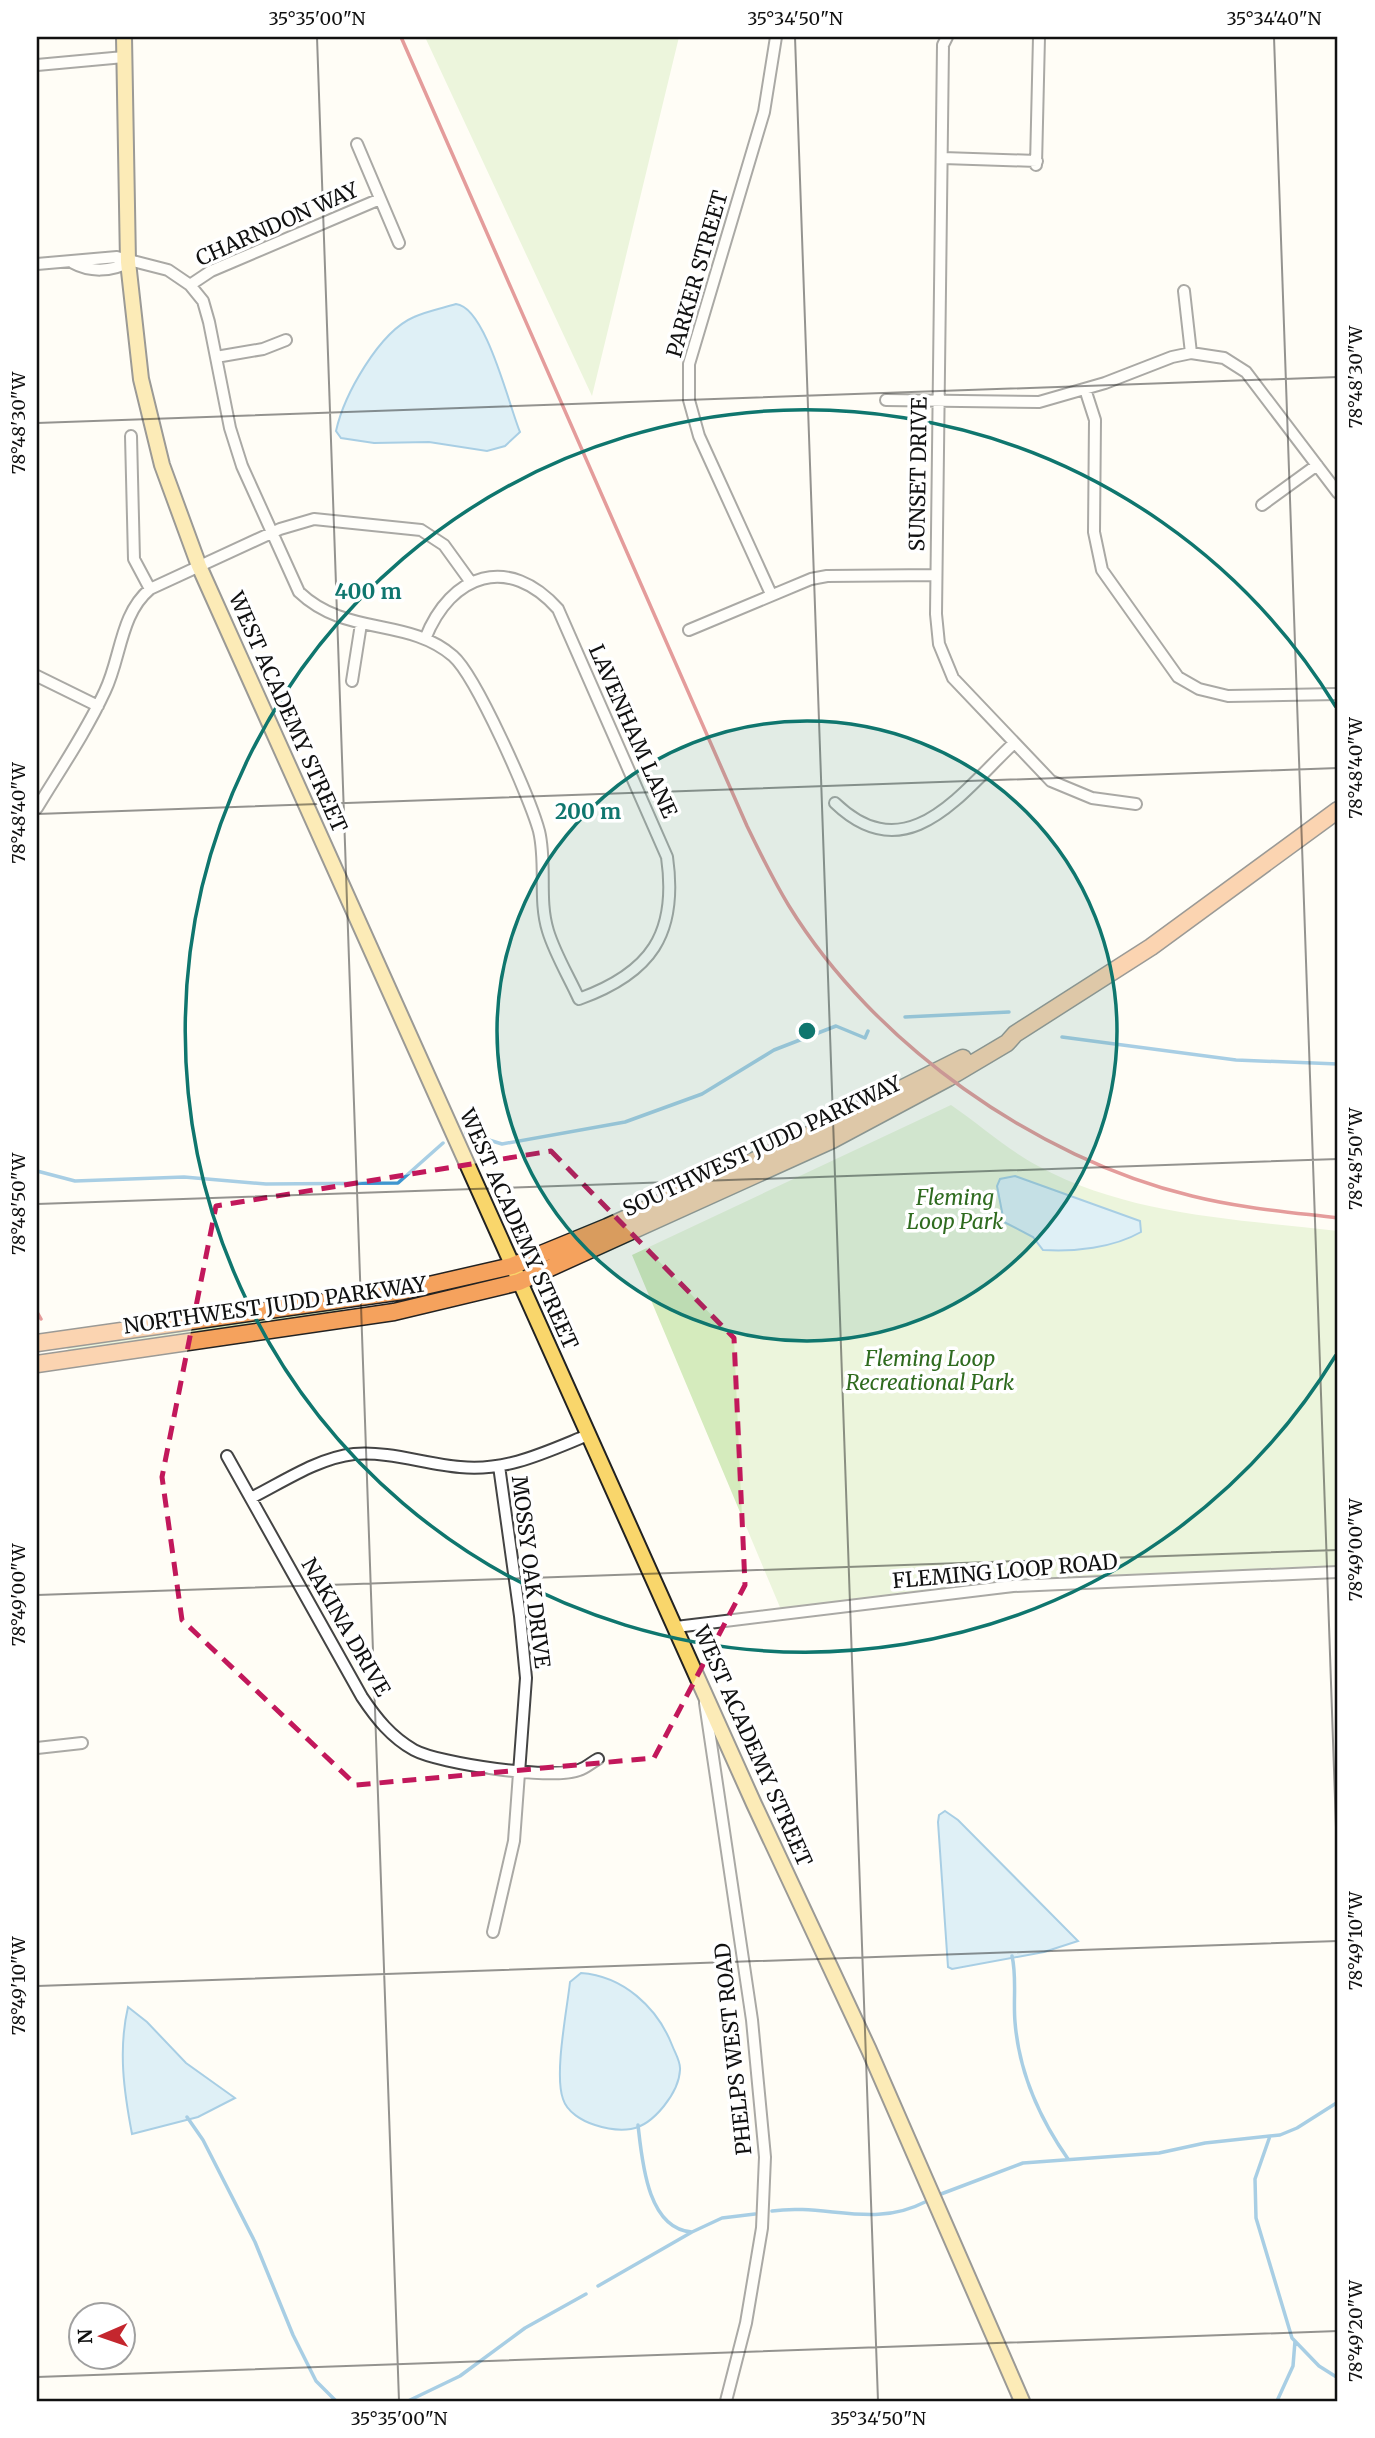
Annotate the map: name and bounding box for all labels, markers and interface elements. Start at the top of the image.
text: 35°35'00"N [268,7,366,30]
text: 35°34'50"N [747,7,843,30]
text: 35°34'40"N [1227,7,1322,30]
street label: CHARNDON WAY [192,176,363,272]
street label: PARKER STREET [660,187,734,361]
text: 78°48'30"W [1344,325,1367,428]
text: 78°48'30"W [7,371,30,474]
street label: SUNSET DRIVE [903,396,933,552]
text: 400 m [334,578,402,605]
street label: WEST ACADEMY STREET [222,587,354,837]
street label: LAVENHAM LANE [583,640,684,822]
text: 78°48'40"W [1344,716,1367,819]
text: 78°48'40"W [7,761,30,864]
text: 200 m [555,798,621,825]
centre of rings [795,1019,819,1043]
street label: SOUTHWEST JUDD PARKWAY [618,1069,906,1223]
street label: WEST ACADEMY STREET [453,1104,585,1354]
text: 78°48'50"W [1344,1107,1367,1210]
text: 78°48'50"W [7,1152,30,1255]
park label: Fleming Loop Park [907,1184,1004,1235]
street label: NORTHWEST JUDD PARKWAY [122,1270,429,1340]
park label: Fleming Loop Recreational Park [846,1345,1015,1396]
street label: MOSSY OAK DRIVE [506,1474,556,1670]
text: 78°49'00"W [1344,1498,1367,1601]
text: 78°49'00"W [7,1543,30,1646]
street label: FLEMING LOOP ROAD [891,1548,1119,1594]
street label: NAKINA DRIVE [295,1553,397,1702]
street label: WEST ACADEMY STREET [687,1621,819,1871]
text: 78°49'10"W [1344,1891,1367,1990]
text: 78°49'10"W [7,1936,30,2035]
street label: PHELPS WEST ROAD [708,1941,758,2156]
text: 78°49'20"W [1344,2279,1367,2382]
north arrow [66,2302,136,2372]
text: N [73,2329,97,2345]
text: 35°35'00"N [350,2407,448,2430]
text: 35°34'50"N [830,2407,926,2430]

